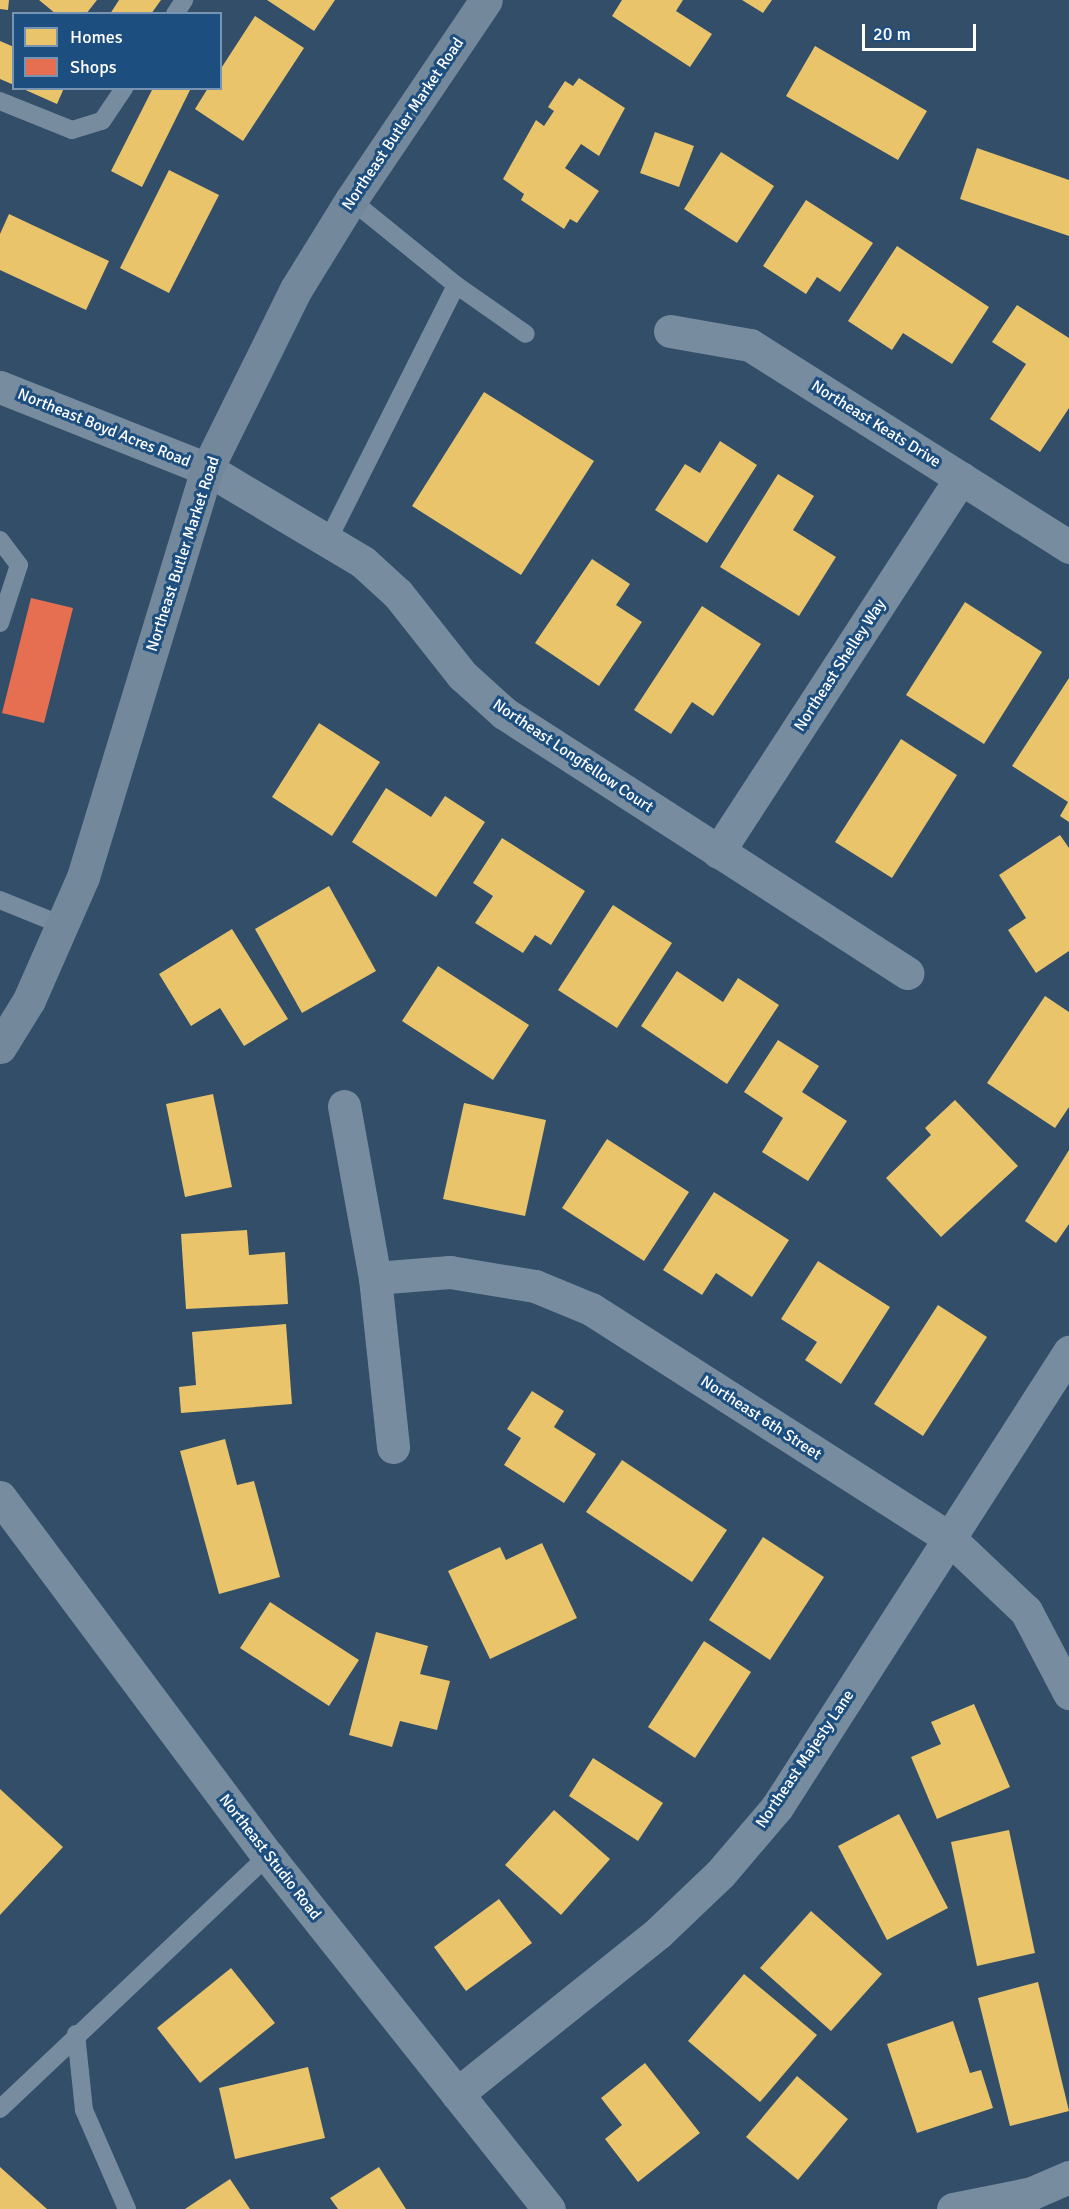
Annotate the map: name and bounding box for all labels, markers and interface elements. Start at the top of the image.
legend [12,12,222,90]
scale bar [865,12,979,50]
text: 20 m [873,23,911,45]
text: Homes [70,26,123,48]
street label: Northeast Butler Market Road [338,34,468,214]
text: Shops [70,56,117,78]
street label: Northeast Keats Drive [808,376,944,472]
street label: Northeast Boyd Acres Road [15,385,193,471]
street label: Northeast Butler Market Road [142,454,224,654]
street label: Northeast Shelley Way [790,595,890,735]
street label: Northeast Longfellow Court [489,695,657,817]
street label: Northeast 6th Street [697,1372,825,1464]
street label: Northeast Majesty Lane [752,1686,858,1832]
street label: Northeast Studio Road [215,1790,325,1924]

